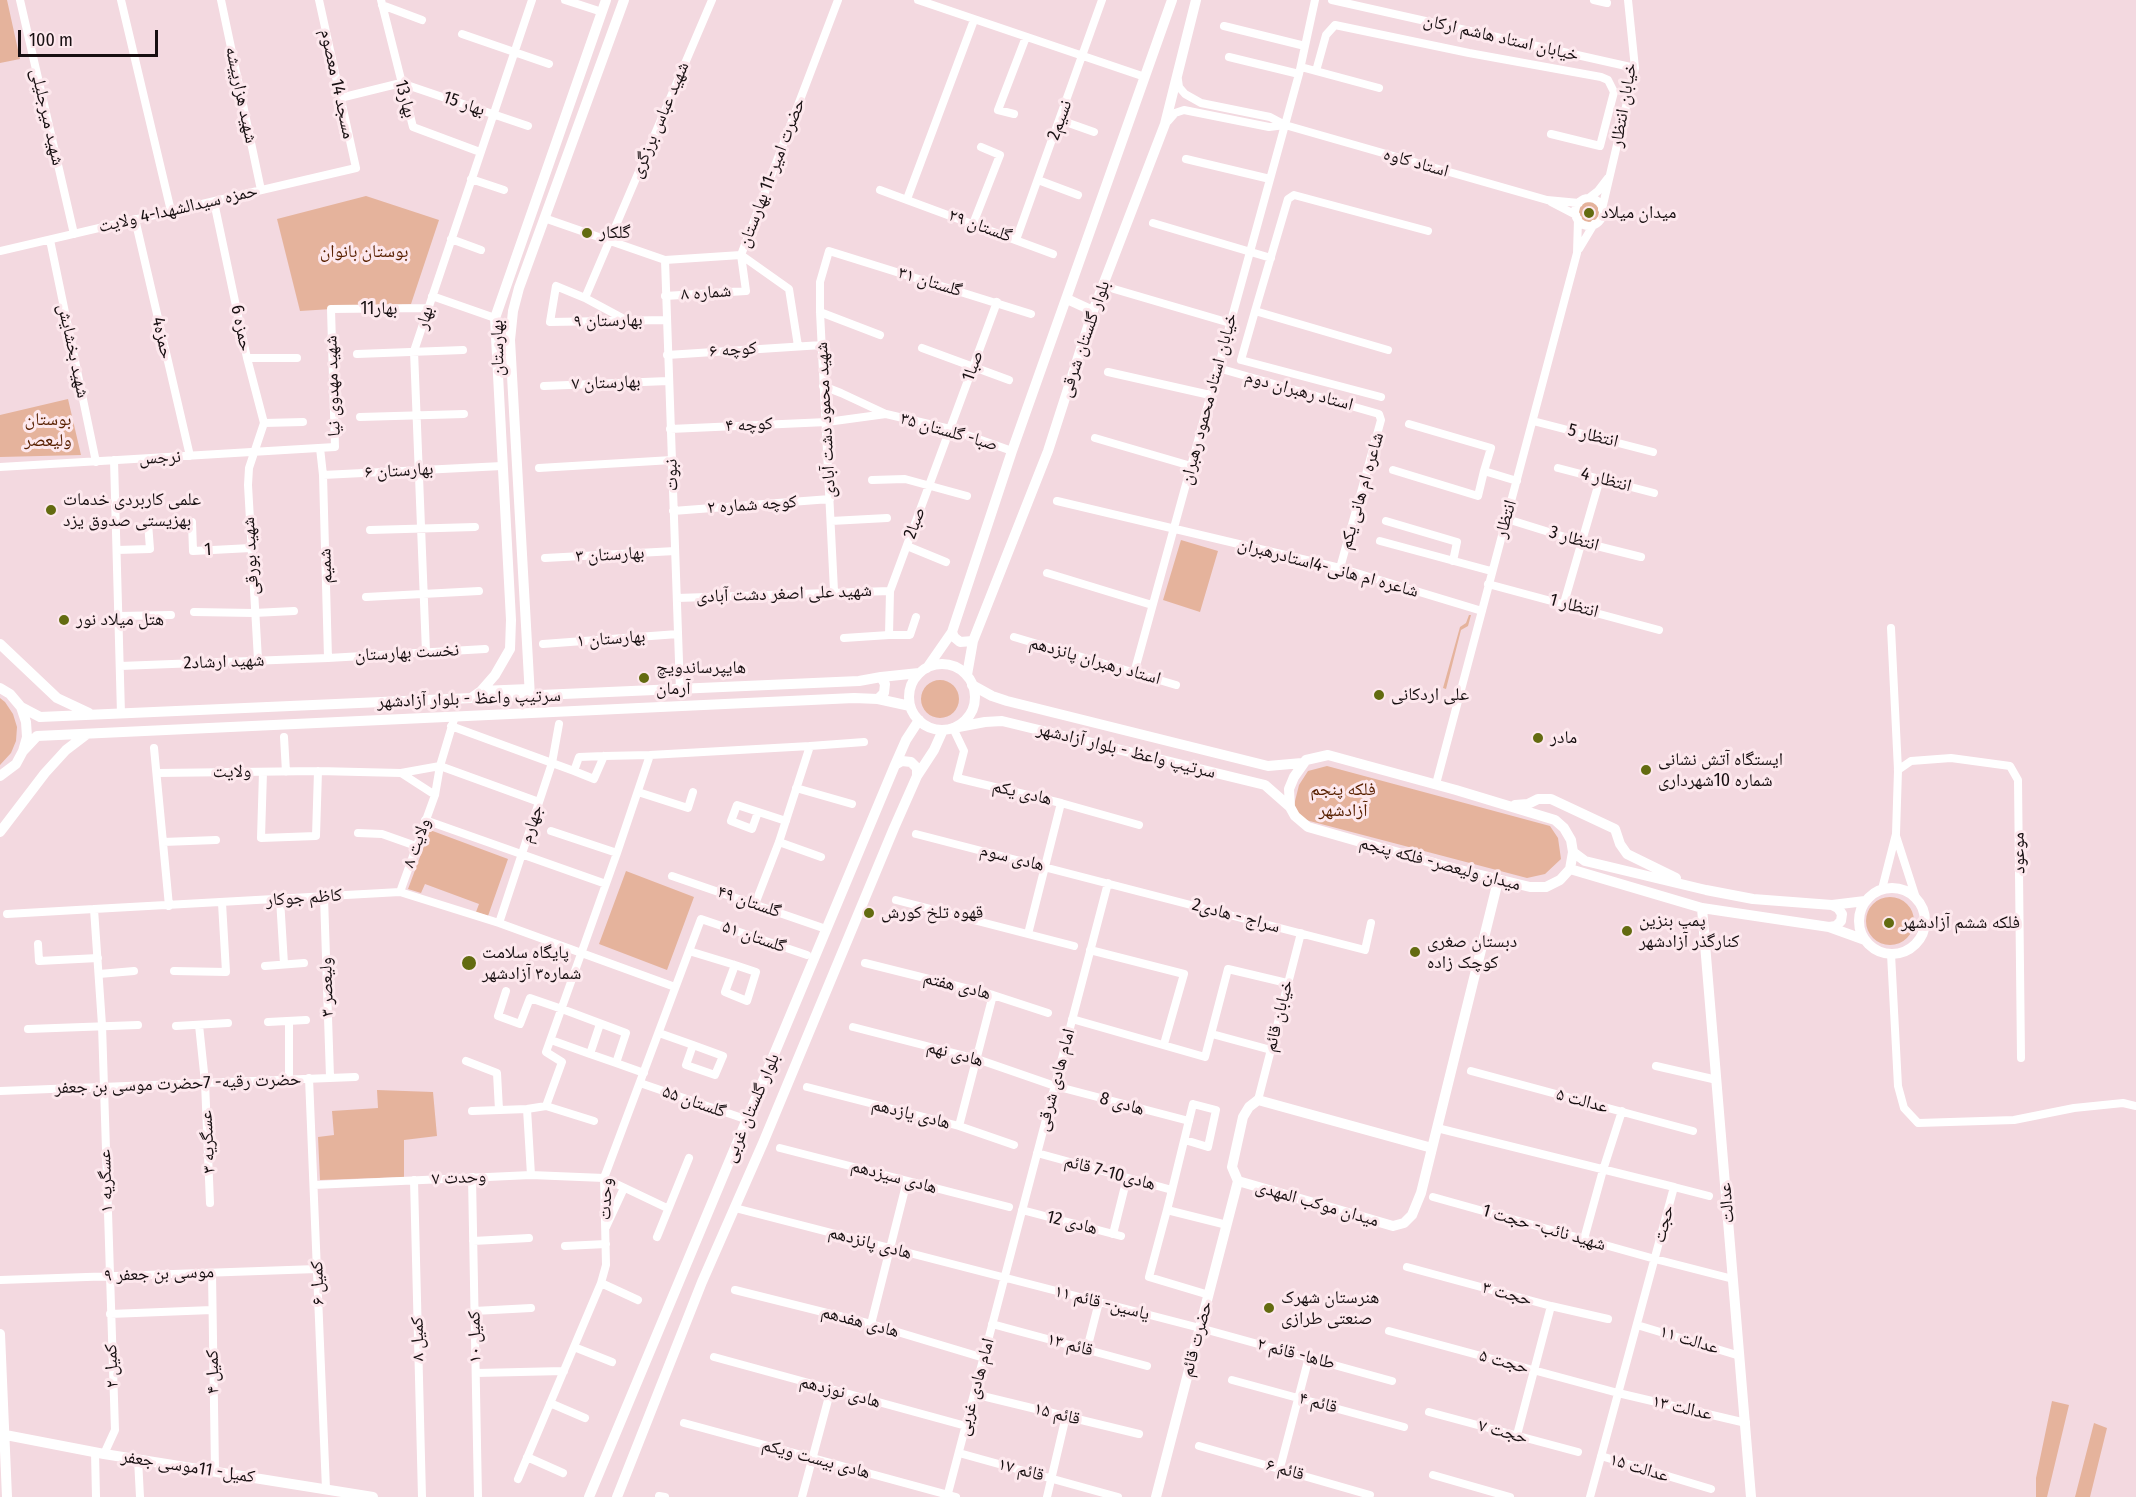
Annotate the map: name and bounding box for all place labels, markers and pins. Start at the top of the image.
place label: میدان میلاد [1601,202,1676,224]
marker: میدان میلاد [1582,206,1596,220]
place label: گلکار [599,222,631,244]
marker: گلکار [580,226,594,240]
place label: علمی کاربردی خدمات بهزیستی صدوق یزد [63,489,201,532]
marker: علمی کاربردی خدمات بهزیستی صدوق یزد [44,503,58,517]
place label: هتل میلاد نور [76,609,164,631]
marker: هتل میلاد نور [57,613,71,627]
place label: هایپرساندویچ آرمان [656,657,746,700]
marker: هایپرساندویچ آرمان [637,671,651,685]
place label: علی اردکانی [1391,684,1469,706]
marker: علی اردکانی [1372,688,1386,702]
place label: مادر [1550,727,1577,749]
marker: مادر [1531,731,1545,745]
place label: ایستگاه آتش نشانی شماره 10شهرداری [1658,749,1783,792]
marker: ایستگاه آتش نشانی شماره 10شهرداری [1639,763,1653,777]
place label: قهوه تلخ کورش [881,902,983,924]
marker: قهوه تلخ کورش [862,906,876,920]
place label: پمپ بنزین کنارگذر آزادشهر [1639,910,1739,952]
place label: فلکه ششم آزادشهر [1901,912,2020,934]
marker: فلکه ششم آزادشهر [1882,916,1896,930]
marker: پمپ بنزین کنارگذر آزادشهر [1620,924,1634,938]
place label: دبستان صغری کوچک زاده [1427,931,1517,974]
place label: پایگاه سلامت شماره۳ آزادشهر [482,942,581,984]
marker: دبستان صغری کوچک زاده [1408,945,1422,959]
marker: پایگاه سلامت شماره۳ آزادشهر [460,954,478,972]
place label: هنرستان شهرک صنعتی طرازی [1281,1287,1379,1330]
marker: هنرستان شهرک صنعتی طرازی [1262,1301,1276,1315]

